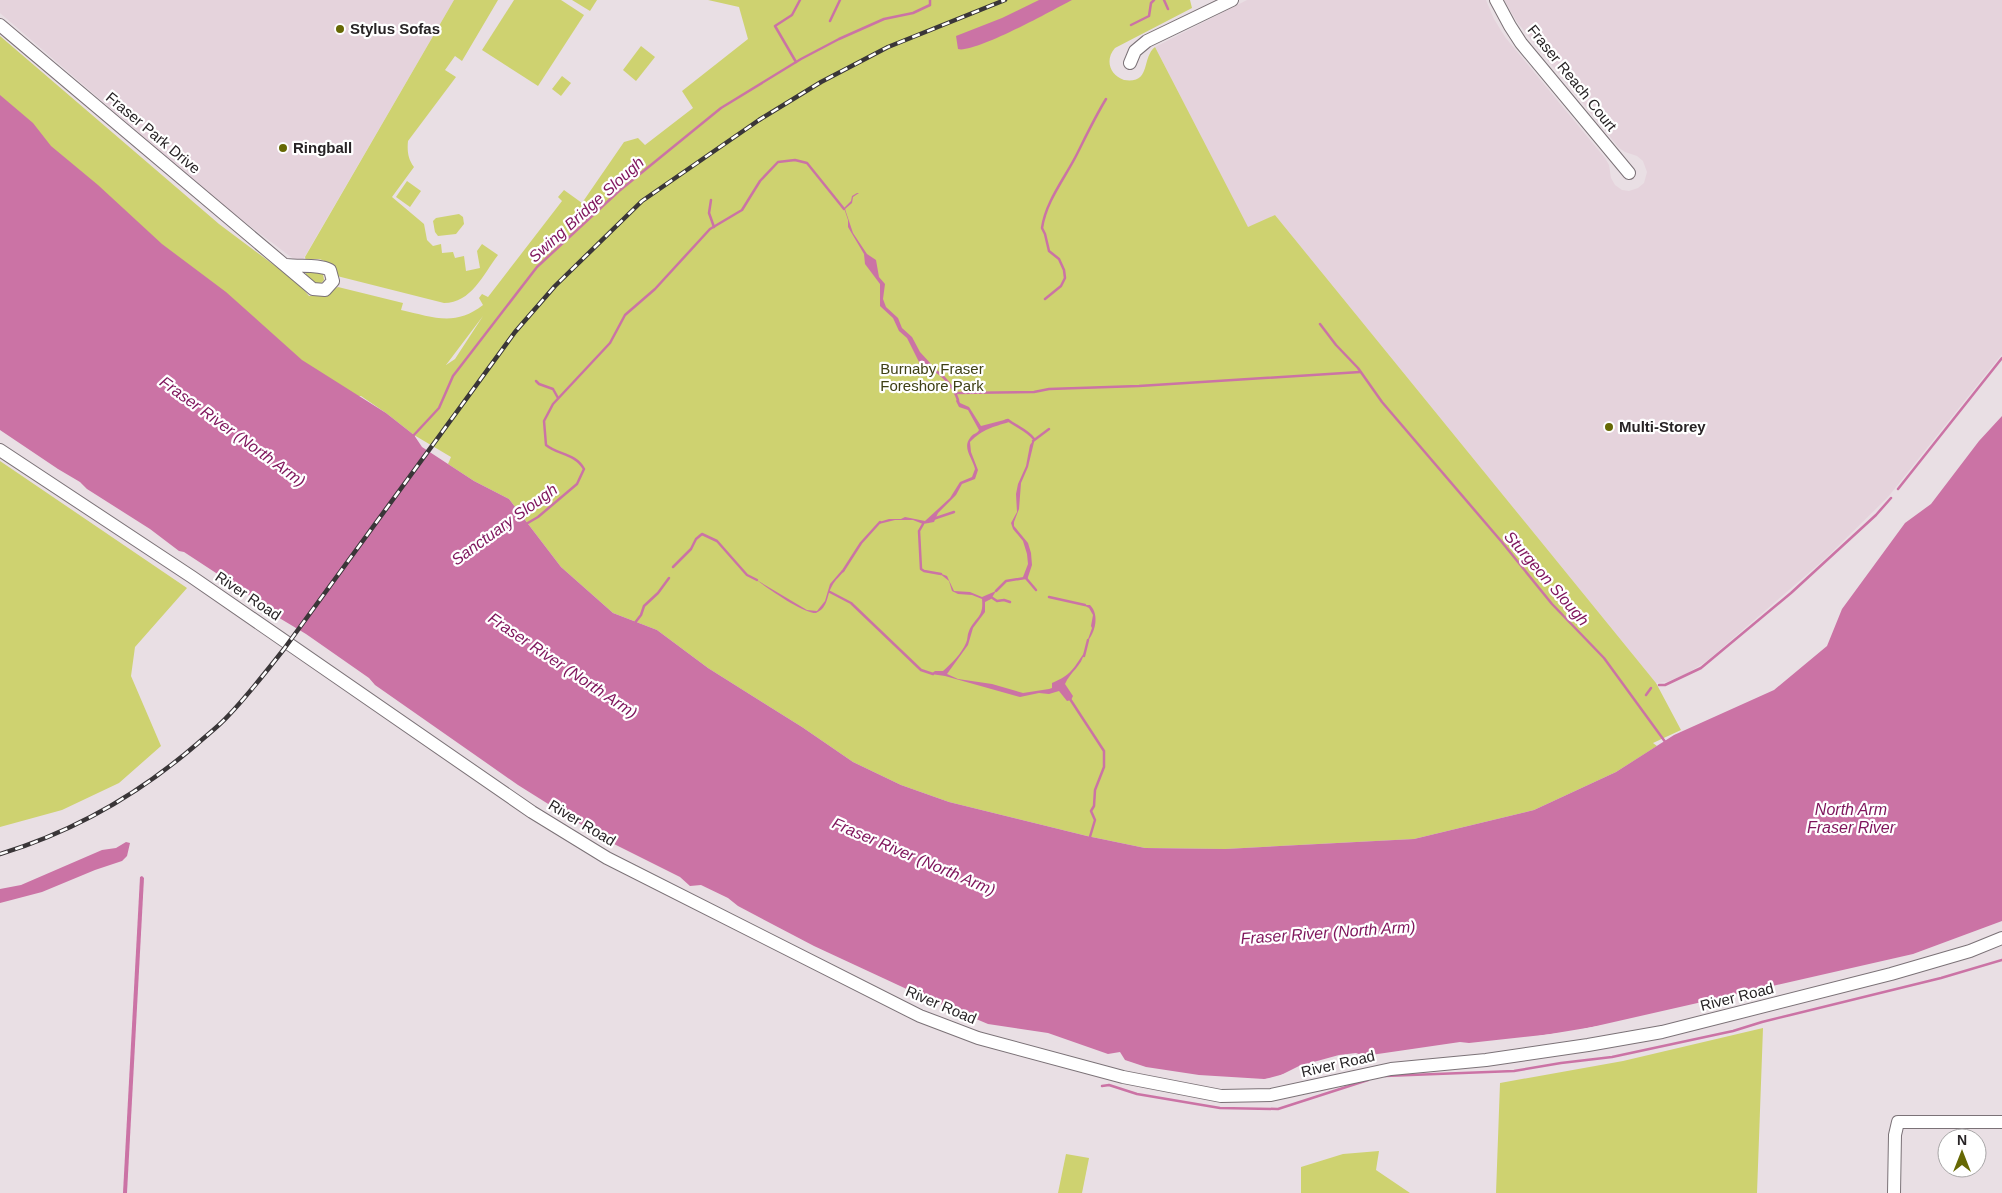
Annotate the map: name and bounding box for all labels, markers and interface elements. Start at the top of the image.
place label: Stylus Sofas [350,20,440,37]
street label: Fraser Reach Court [1524,21,1621,135]
marker: Stylus Sofas [334,23,346,35]
street label: Fraser Park Drive [103,88,204,177]
place label: Ringball [293,139,352,156]
marker: Ringball [277,142,289,154]
water label: Swing Bridge Slough [525,153,647,265]
park label: Burnaby Fraser Foreshore Park [880,360,984,394]
water label: Fraser River (North Arm) [157,373,309,490]
place label: Multi-Storey [1619,418,1706,435]
marker: Multi-Storey [1603,421,1615,433]
water label: Sanctuary Slough [448,480,560,568]
water label: Sturgeon Slough [1501,528,1592,629]
street label: River Road [212,568,284,624]
water label: Fraser River (North Arm) [485,609,640,722]
street label: River Road [546,796,619,849]
water label: North Arm Fraser River [1807,801,1896,836]
water label: Fraser River (North Arm) [830,814,998,899]
water label: Fraser River (North Arm) [1240,918,1416,947]
street label: River Road [1698,979,1775,1014]
street label: River Road [903,982,979,1027]
street label: River Road [1299,1047,1376,1080]
north arrow [1937,1128,1987,1178]
text: N [1957,1132,1967,1148]

